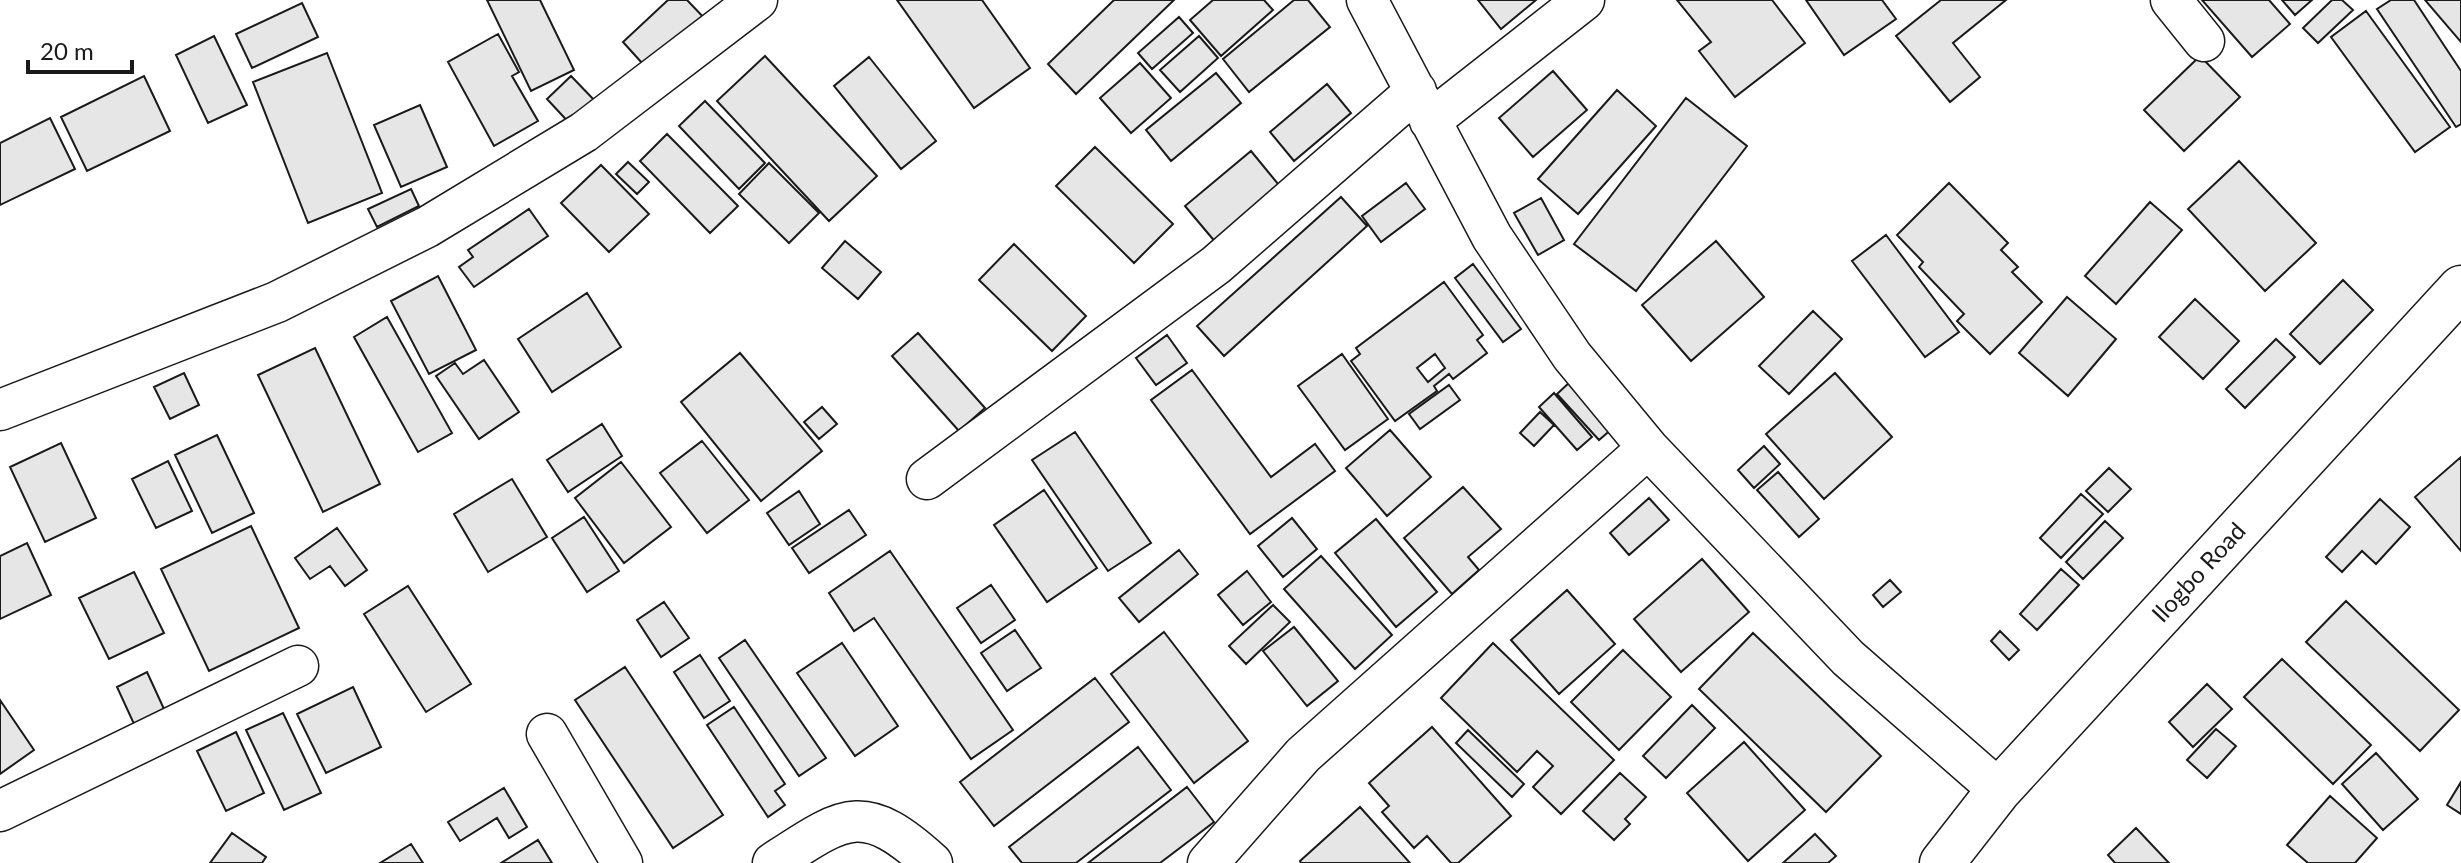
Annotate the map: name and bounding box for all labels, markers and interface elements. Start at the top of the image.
scale bar [28,24,132,74]
text: 20 m [40,36,94,65]
street label: Ilogbo Road [2145,516,2251,627]

